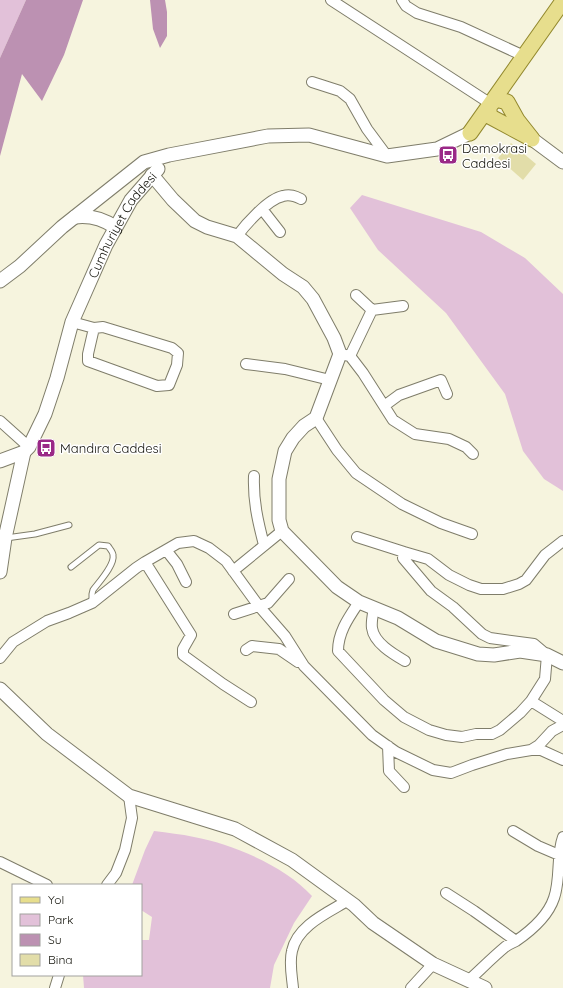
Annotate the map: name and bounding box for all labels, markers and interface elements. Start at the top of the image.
place label: Demokrasi Caddesi [462,140,527,171]
bus stop icon: Demokrasi Caddesi [437,144,459,166]
street label: Cumhuriyet Caddesi [84,169,160,280]
bus stop icon: Mandıra Caddesi [35,437,57,459]
place label: Mandıra Caddesi [60,440,161,456]
legend [12,884,142,976]
text: Yol [48,892,64,907]
text: Park [48,912,73,927]
text: Su [48,932,62,947]
text: Bina [48,952,73,967]

